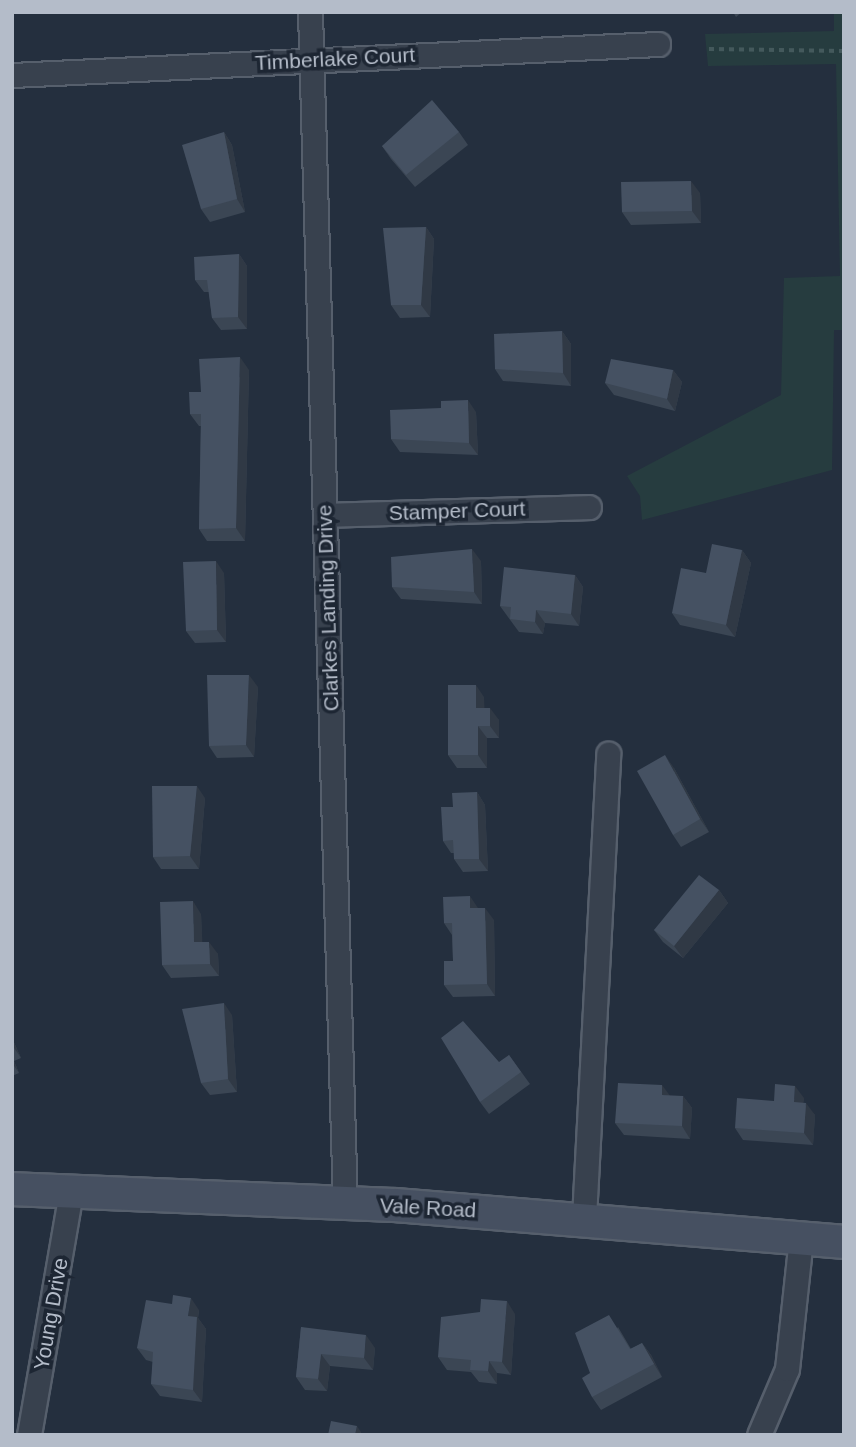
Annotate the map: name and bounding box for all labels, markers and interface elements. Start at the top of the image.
street label: Timberlake Court [254,42,416,76]
street label: Stamper Court [388,496,526,526]
street label: Clarkes Landing Drive [312,504,344,712]
street label: Vale Road [379,1193,477,1223]
street label: Young Drive [29,1256,73,1372]

